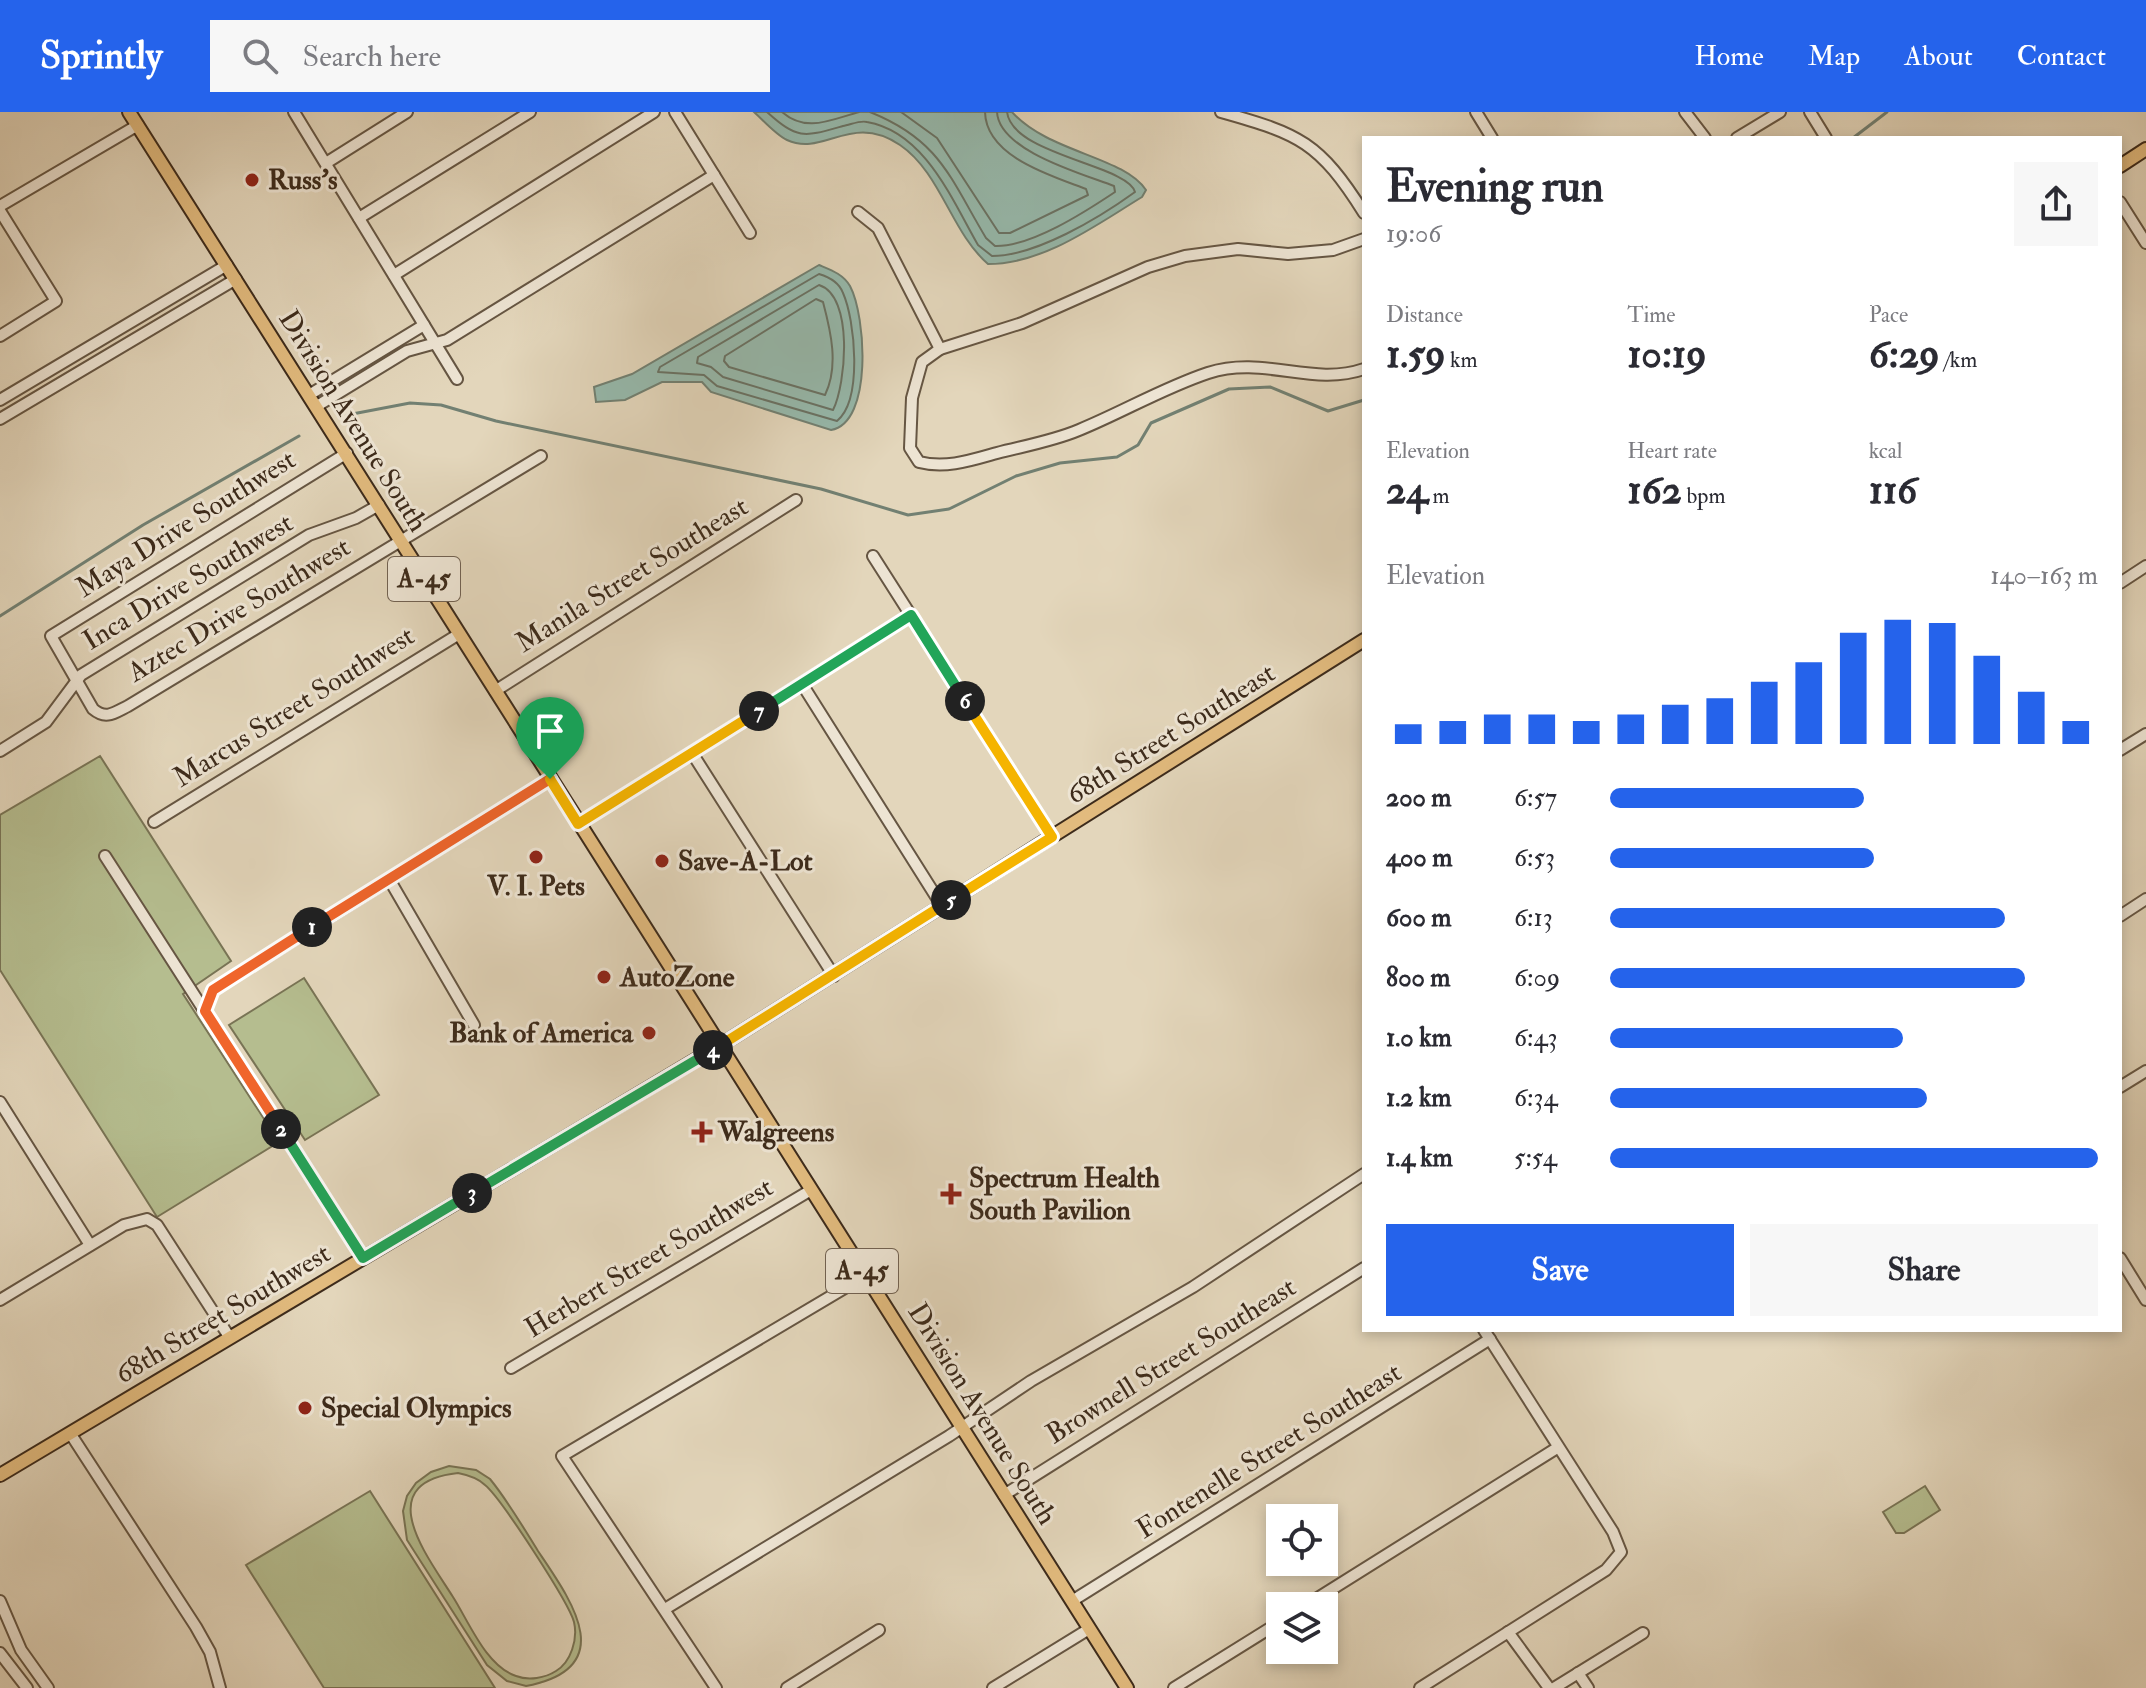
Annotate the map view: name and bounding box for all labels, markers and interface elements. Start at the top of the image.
search box [210,20,770,92]
text: Sprintly [40,32,162,80]
icon: search [238,34,282,78]
text: Search here [302,38,441,75]
text: Home [1694,39,1764,74]
text: Map [1808,39,1860,74]
text: About [1904,39,1973,74]
text: Contact [2017,39,2106,74]
text: Evening run [1386,160,1604,215]
button: share [2014,162,2098,246]
place label: Russ's [268,163,338,198]
marker: Russ's [243,171,261,189]
text: 19:06 [1386,218,1441,250]
text: Distance [1386,301,1463,329]
text: Time [1627,301,1675,329]
text: Pace [1869,301,1908,329]
street label: Division Avenue South [271,304,435,538]
text: 1.59 [1386,329,1445,380]
text: 10:19 [1627,329,1706,380]
text: 6:29 [1869,329,1939,380]
text: km [1445,346,1478,374]
text: /km [1939,346,1977,374]
text: Elevation [1386,437,1470,465]
text: Heart rate [1627,437,1717,465]
text: kcal [1869,437,1902,465]
street label: Maya Drive Southwest [70,442,302,606]
text: 24 [1386,465,1428,516]
text: 162 [1627,465,1682,516]
text: 116 [1869,465,1917,516]
text: m [1428,482,1450,510]
text: bpm [1682,482,1725,510]
street label: Manila Street Southeast [509,489,755,661]
street label: Inca Drive Southwest [77,506,299,658]
street label: Aztec Drive Southwest [120,530,357,691]
road number: A-45 [388,557,460,601]
text: Elevation [1386,560,1485,592]
text: 140–163 m [1990,560,2098,592]
street label: Marcus Street Southwest [167,619,421,795]
street label: 68th Street Southeast [1060,656,1282,812]
pin: 6 [945,681,985,721]
text: 6 [959,687,971,715]
pin: 7 [739,691,779,731]
pin [516,697,584,779]
text: 7 [754,697,764,725]
icon: arrive [528,709,572,753]
text: 200 m [1386,782,1451,814]
text: 6:57 [1514,782,1557,814]
text: 400 m [1386,842,1452,874]
text: 6:53 [1514,842,1555,874]
place label: Save-A-Lot [678,844,813,879]
marker: V. I. Pets [527,848,545,866]
marker: Save-A-Lot [653,852,671,870]
place label: V. I. Pets [486,869,585,904]
pin: 5 [931,880,971,920]
text: 5 [946,886,956,914]
text: 600 m [1386,902,1451,934]
text: 6:13 [1514,902,1553,934]
pin: 1 [292,907,332,947]
text: 1 [308,913,316,941]
place label: AutoZone [619,960,735,995]
text: 800 m [1386,962,1451,994]
text: 6:09 [1514,962,1560,994]
marker: AutoZone [595,968,613,986]
place label: Bank of America [449,1016,634,1051]
text: 1.0 km [1386,1022,1452,1054]
text: 6:43 [1514,1022,1558,1054]
marker: Bank of America [640,1024,658,1042]
pin: 4 [693,1030,733,1070]
text: 4 [707,1036,719,1064]
text: 1.2 km [1386,1082,1452,1114]
text: 6:34 [1514,1082,1557,1114]
pin: 2 [261,1109,301,1149]
text: 2 [275,1115,287,1143]
place label: Walgreens [717,1115,835,1150]
marker: Walgreens [693,1123,711,1141]
text: 1.4 km [1386,1142,1453,1174]
text: 5:54 [1514,1142,1557,1174]
place label: Spectrum Health South Pavilion [969,1161,1160,1228]
street label: Herbert Street Southwest [519,1170,779,1346]
pin: 3 [452,1173,492,1213]
text: 3 [468,1179,476,1207]
marker: Spectrum Health South Pavilion [940,1183,962,1205]
button: Save [1386,1224,1734,1316]
button: Share [1750,1224,2098,1316]
street label: 68th Street Southwest [109,1236,337,1392]
road number: A-45 [826,1249,898,1293]
street label: Brownell Street Southeast [1040,1270,1302,1452]
street label: Division Avenue South [900,1297,1064,1531]
street label: Fontenelle Street Southeast [1130,1355,1408,1547]
place label: Special Olympics [321,1391,512,1426]
marker: Special Olympics [296,1399,314,1417]
map controls [1266,1504,1338,1664]
button: locate [1266,1504,1338,1576]
button: layers [1266,1592,1338,1664]

